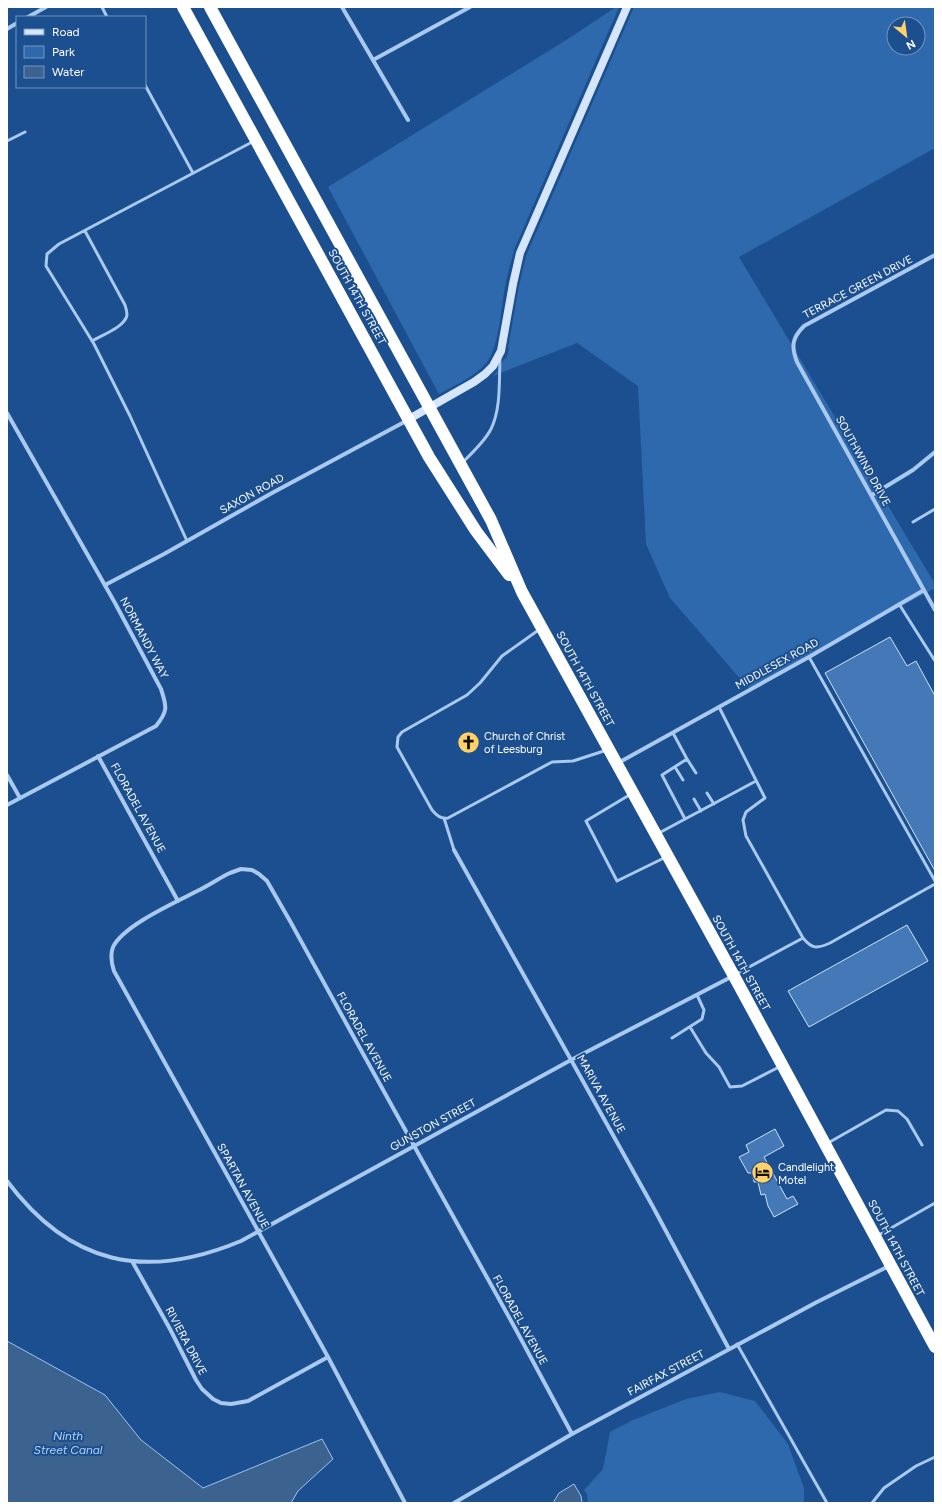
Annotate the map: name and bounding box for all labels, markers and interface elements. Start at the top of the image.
legend [16,16,146,88]
north arrow [886,16,926,56]
text: Road [52,25,80,39]
text: N [904,37,917,52]
text: Park [52,45,75,59]
text: Water [52,65,84,79]
street label: SOUTH 14TH STREET [325,247,389,347]
street label: TERRACE GREEN DRIVE [801,253,915,321]
street label: SOUTHWIND DRIVE [833,414,893,508]
street label: SAXON ROAD [218,471,287,517]
street label: NORMANDY WAY [117,595,171,681]
street label: SOUTH 14TH STREET [553,629,617,729]
street label: MIDDLESEX ROAD [733,636,821,692]
church icon: Church of Christ of Leesburg [455,729,481,755]
place label: Church of Christ of Leesburg [484,730,566,756]
street label: FLORADEL AVENUE [108,761,168,855]
street label: SOUTH 14TH STREET [709,913,773,1013]
street label: FLORADEL AVENUE [334,990,394,1084]
street label: MARIVA AVENUE [574,1052,628,1136]
street label: GUNSTON STREET [388,1096,478,1154]
street label: SPARTAN AVENUE [214,1141,272,1231]
hotel icon: Candlelight Motel [749,1160,775,1186]
place label: Candlelight Motel [778,1161,834,1187]
street label: SOUTH 14TH STREET [865,1198,927,1298]
street label: FLORADEL AVENUE [490,1273,550,1367]
street label: RIVIERA DRIVE [163,1305,209,1377]
street label: FAIRFAX STREET [625,1347,707,1399]
water label: Ninth Street Canal [34,1429,103,1457]

